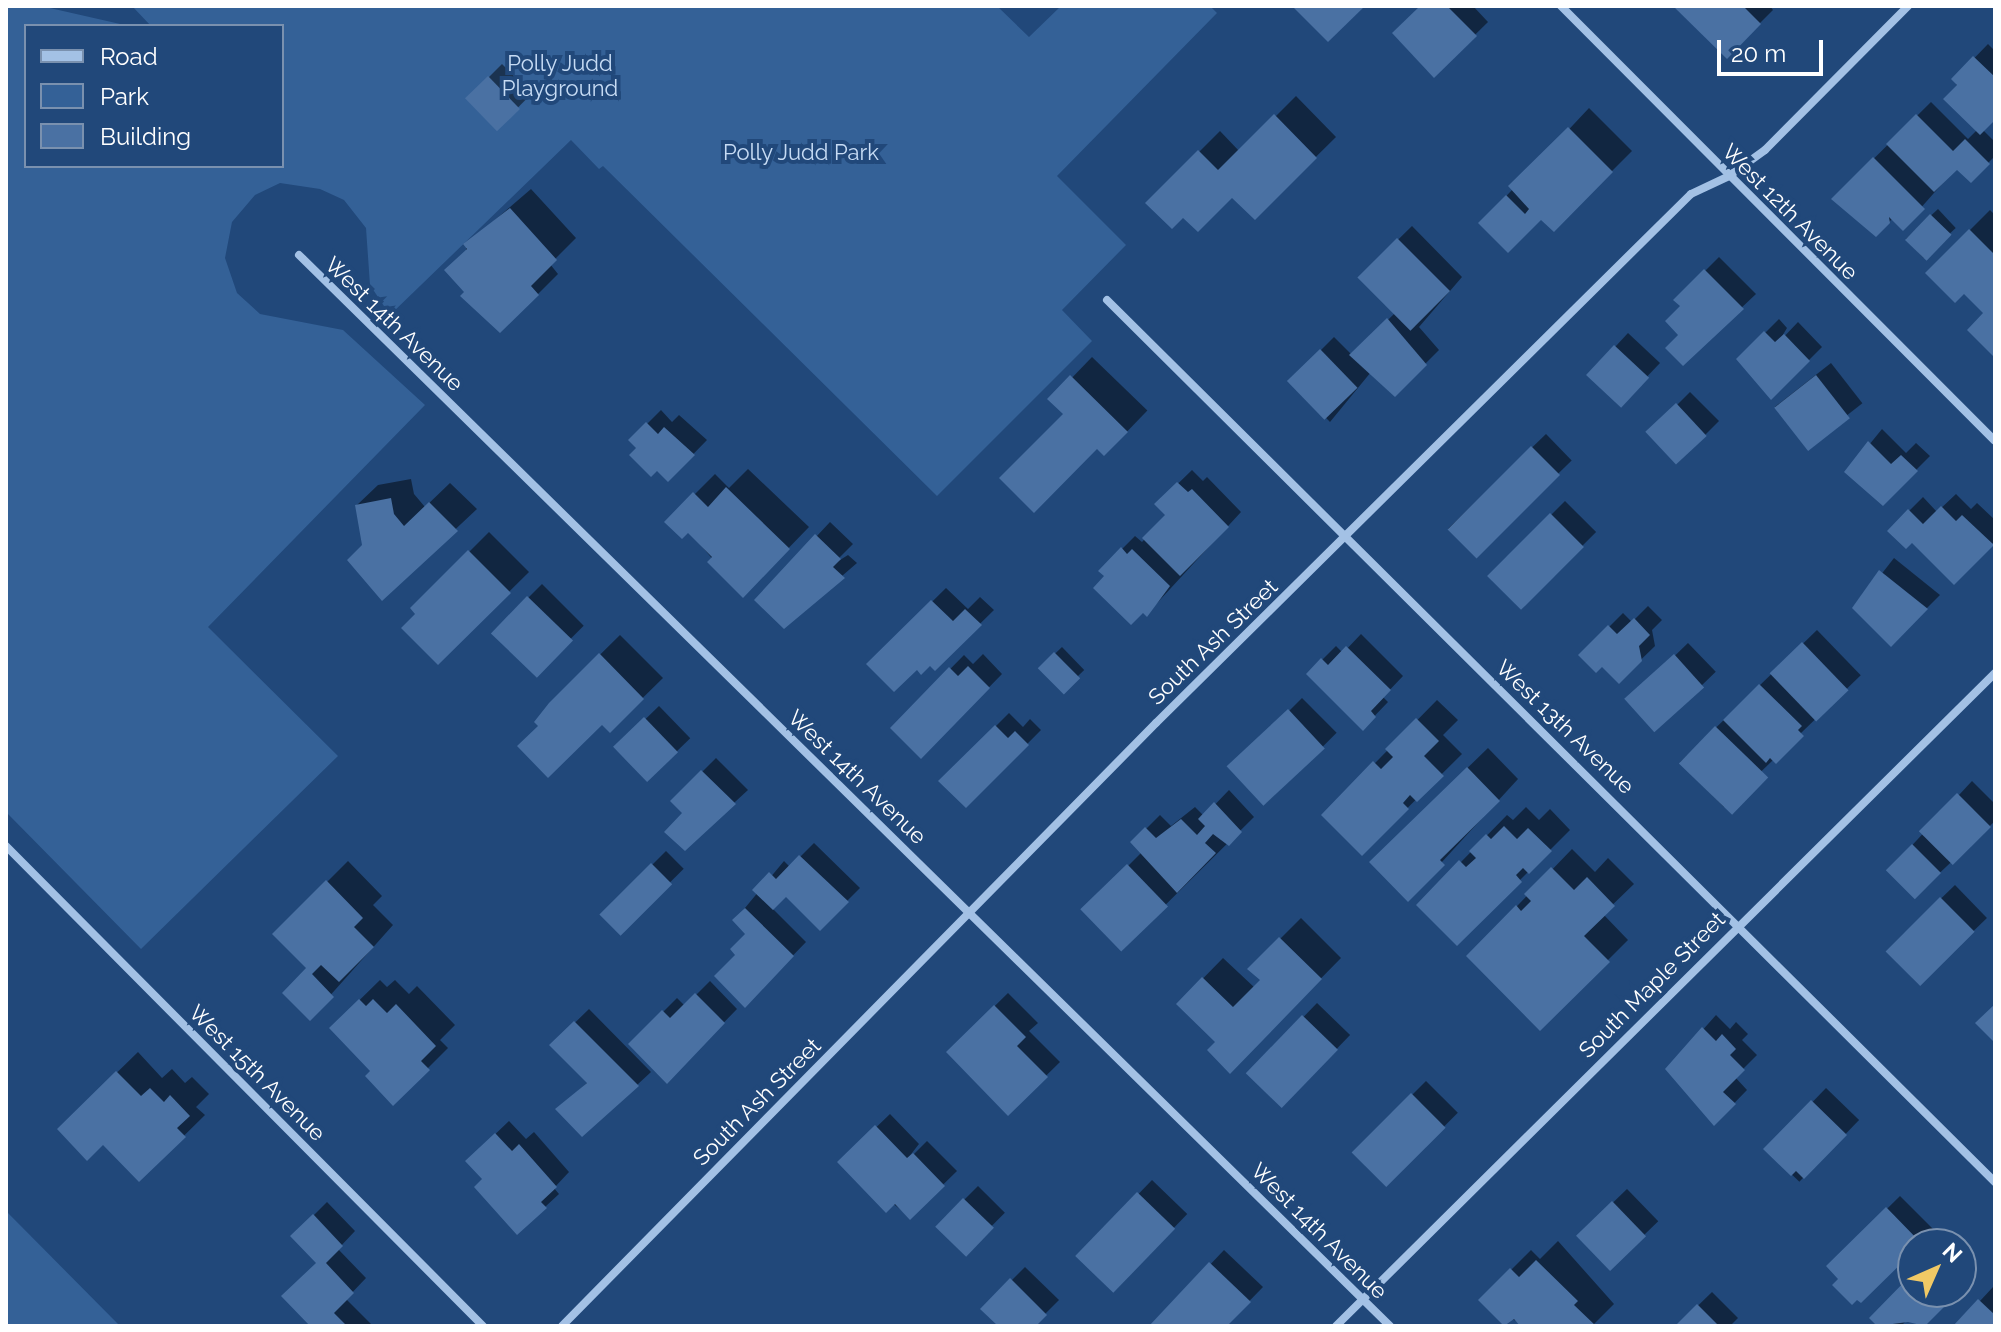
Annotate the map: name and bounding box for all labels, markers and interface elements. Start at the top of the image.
legend [24,24,284,168]
scale bar [1721,24,1827,74]
text: 20 m [1731,39,1786,68]
text: Road [100,42,158,71]
park label: Polly Judd Playground [502,50,618,102]
text: Park [100,82,149,111]
text: Building [100,122,191,151]
street label: West 12th Avenue [1716,138,1864,286]
park label: Polly Judd Park [722,140,880,166]
street label: West 14th Avenue [319,251,469,397]
street label: South Ash Street [1143,573,1283,711]
street label: West 13th Avenue [1490,654,1640,800]
street label: West 14th Avenue [782,704,932,850]
street label: South Maple Street [1574,907,1730,1063]
street label: West 15th Avenue [183,999,331,1147]
street label: South Ash Street [688,1033,826,1171]
street label: West 14th Avenue [1245,1157,1393,1305]
north arrow [1897,1228,1977,1308]
text: N [1937,1237,1968,1268]

